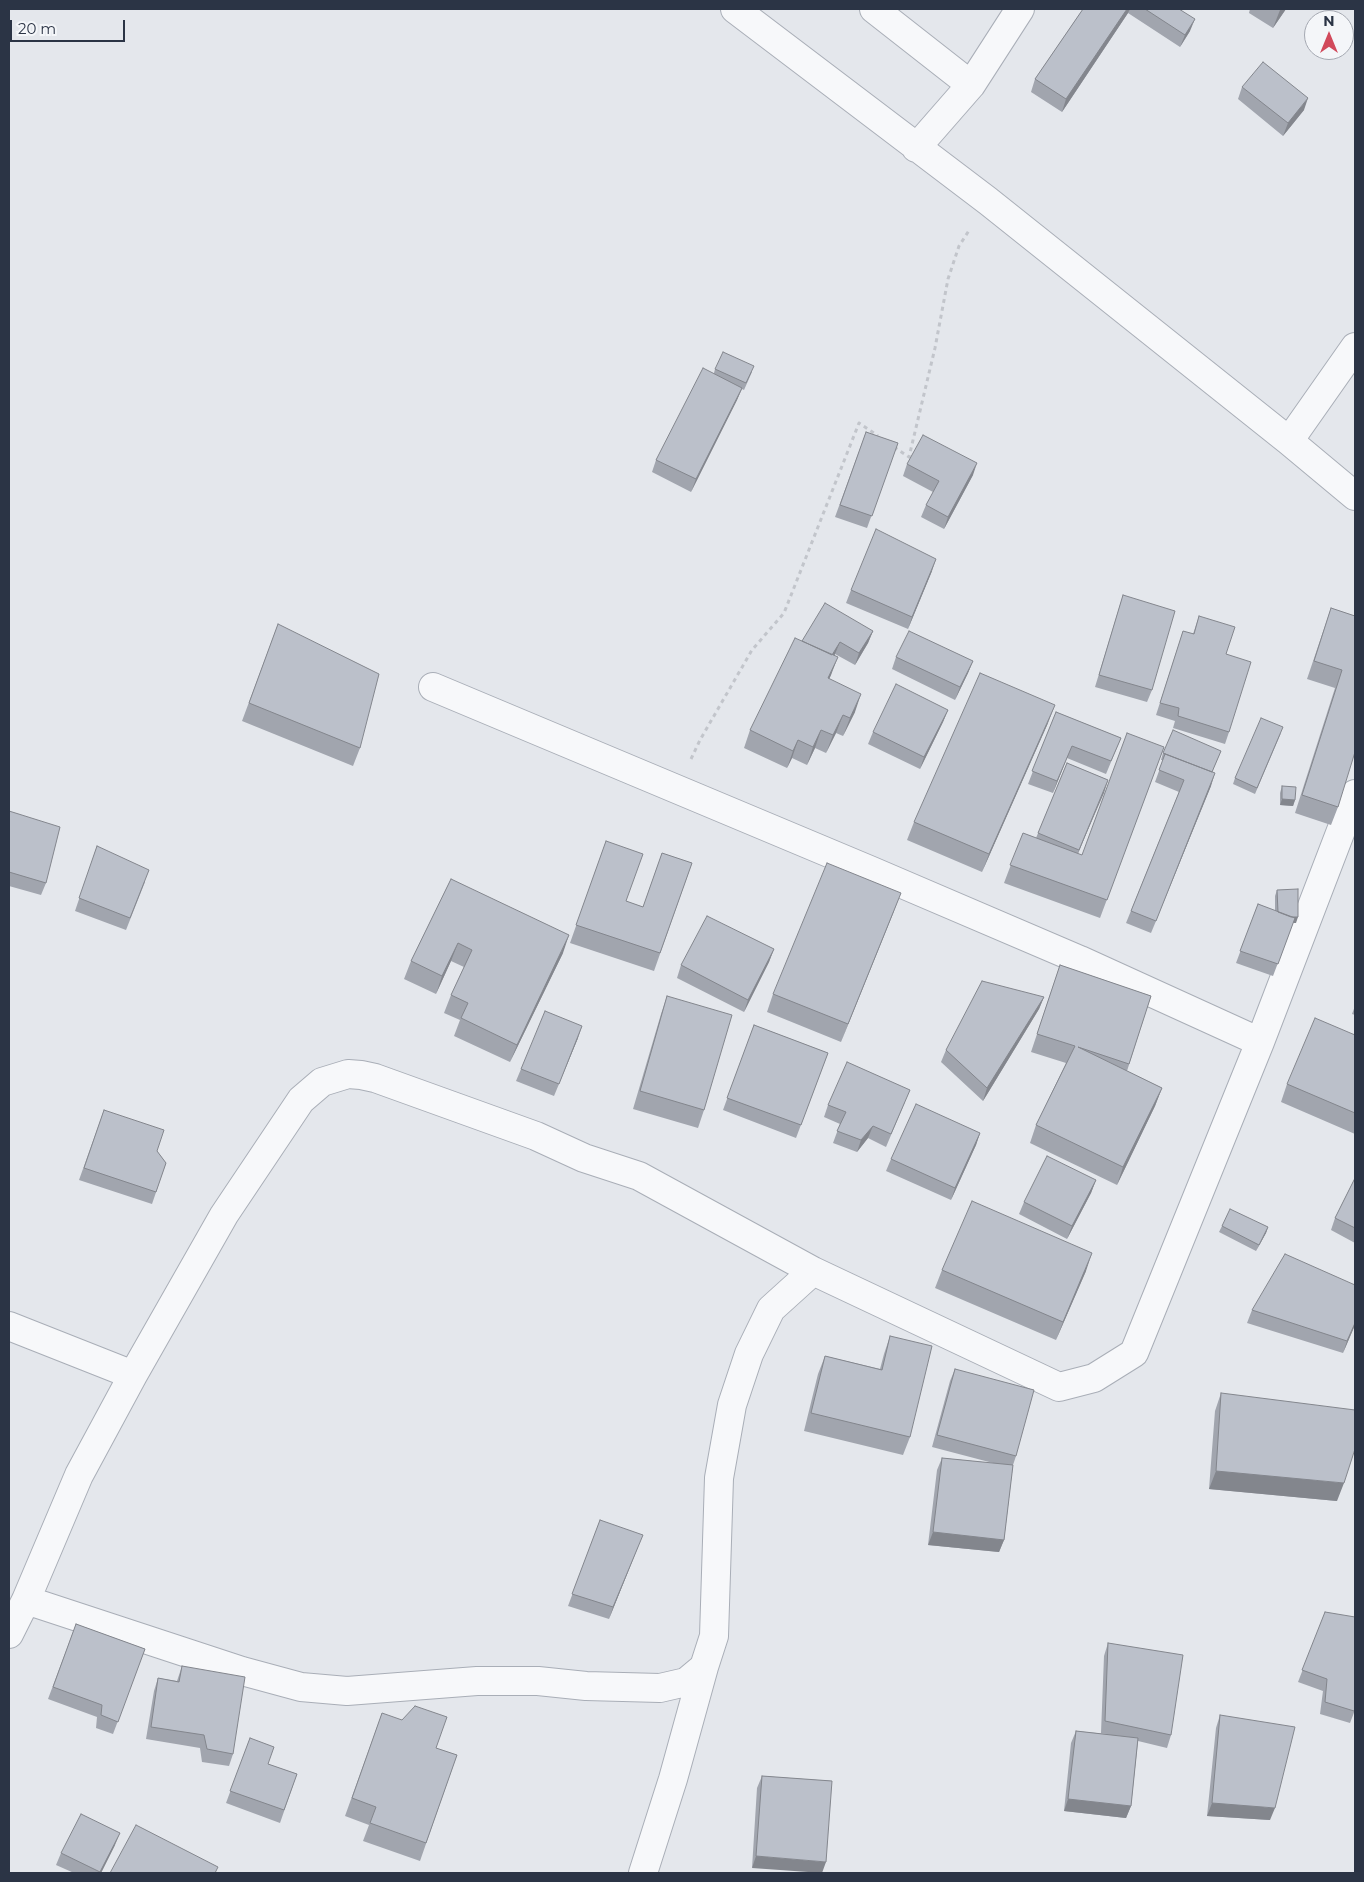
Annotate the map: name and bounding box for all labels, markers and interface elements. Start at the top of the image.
scale bar [12,10,128,42]
north arrow [1304,10,1354,60]
text: N [1323,12,1335,30]
text: 20 m [18,19,56,38]

